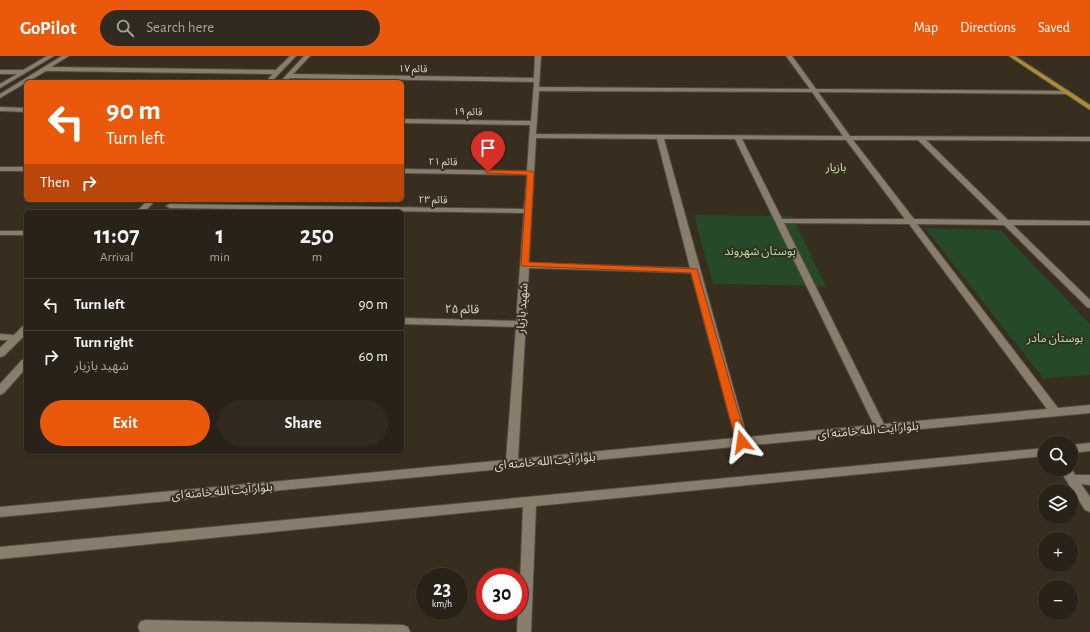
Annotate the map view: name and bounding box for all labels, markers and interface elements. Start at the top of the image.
search box [100,10,380,46]
icon: search [114,17,136,39]
text: GoPilot [20,19,76,38]
text: Search here [146,20,214,35]
text: Map [914,21,938,35]
text: Directions [960,21,1016,35]
text: Saved [1038,21,1070,35]
street label: قائم ۱۷ [398,64,428,76]
icon: left [40,96,92,148]
text: 90 m [106,97,161,125]
street label: قائم ۱۹ [453,107,483,119]
text: Turn left [106,130,165,148]
pin [471,131,505,172]
icon: arrive [477,137,499,159]
street label: قائم ۲۱ [428,157,458,169]
district label: بازیار [825,162,846,174]
icon: right [78,172,100,194]
text: Then [40,175,70,190]
street label: قائم ۲۳ [418,195,448,207]
text: 11:07 [94,224,140,248]
text: 1 [215,224,224,248]
text: 250 [300,224,334,248]
park label: بوستان شهروند [724,245,796,258]
text: Arrival [100,251,134,264]
text: min [210,251,230,264]
text: m [312,251,322,264]
street label: شهید بازیار [514,282,531,335]
icon: left [40,294,62,316]
text: Turn left [74,297,125,312]
text: 90 m [359,297,388,312]
street label: قائم ۲۵ [445,303,479,318]
park label: بوستان مادر [1026,332,1083,345]
text: Turn right [74,335,133,350]
icon: right [40,346,62,368]
text: 60 m [359,349,388,364]
text: شهید بازیار [74,360,129,373]
button: Exit [40,400,210,446]
button: Share [218,400,388,446]
street label: بلوار آیت الله خامنه ای [817,420,919,441]
position arrow [721,421,763,463]
map controls [1038,436,1078,620]
button: search [1038,436,1078,476]
street label: بلوار آیت الله خامنه ای [494,451,596,472]
street label: بلوار آیت الله خامنه ای [171,481,273,502]
button: layers [1038,484,1078,524]
button: + [1038,532,1078,572]
speed limit sign: 30 [476,568,528,620]
text: 23 [433,579,451,599]
button: − [1038,580,1078,620]
text: km/h [432,599,452,609]

